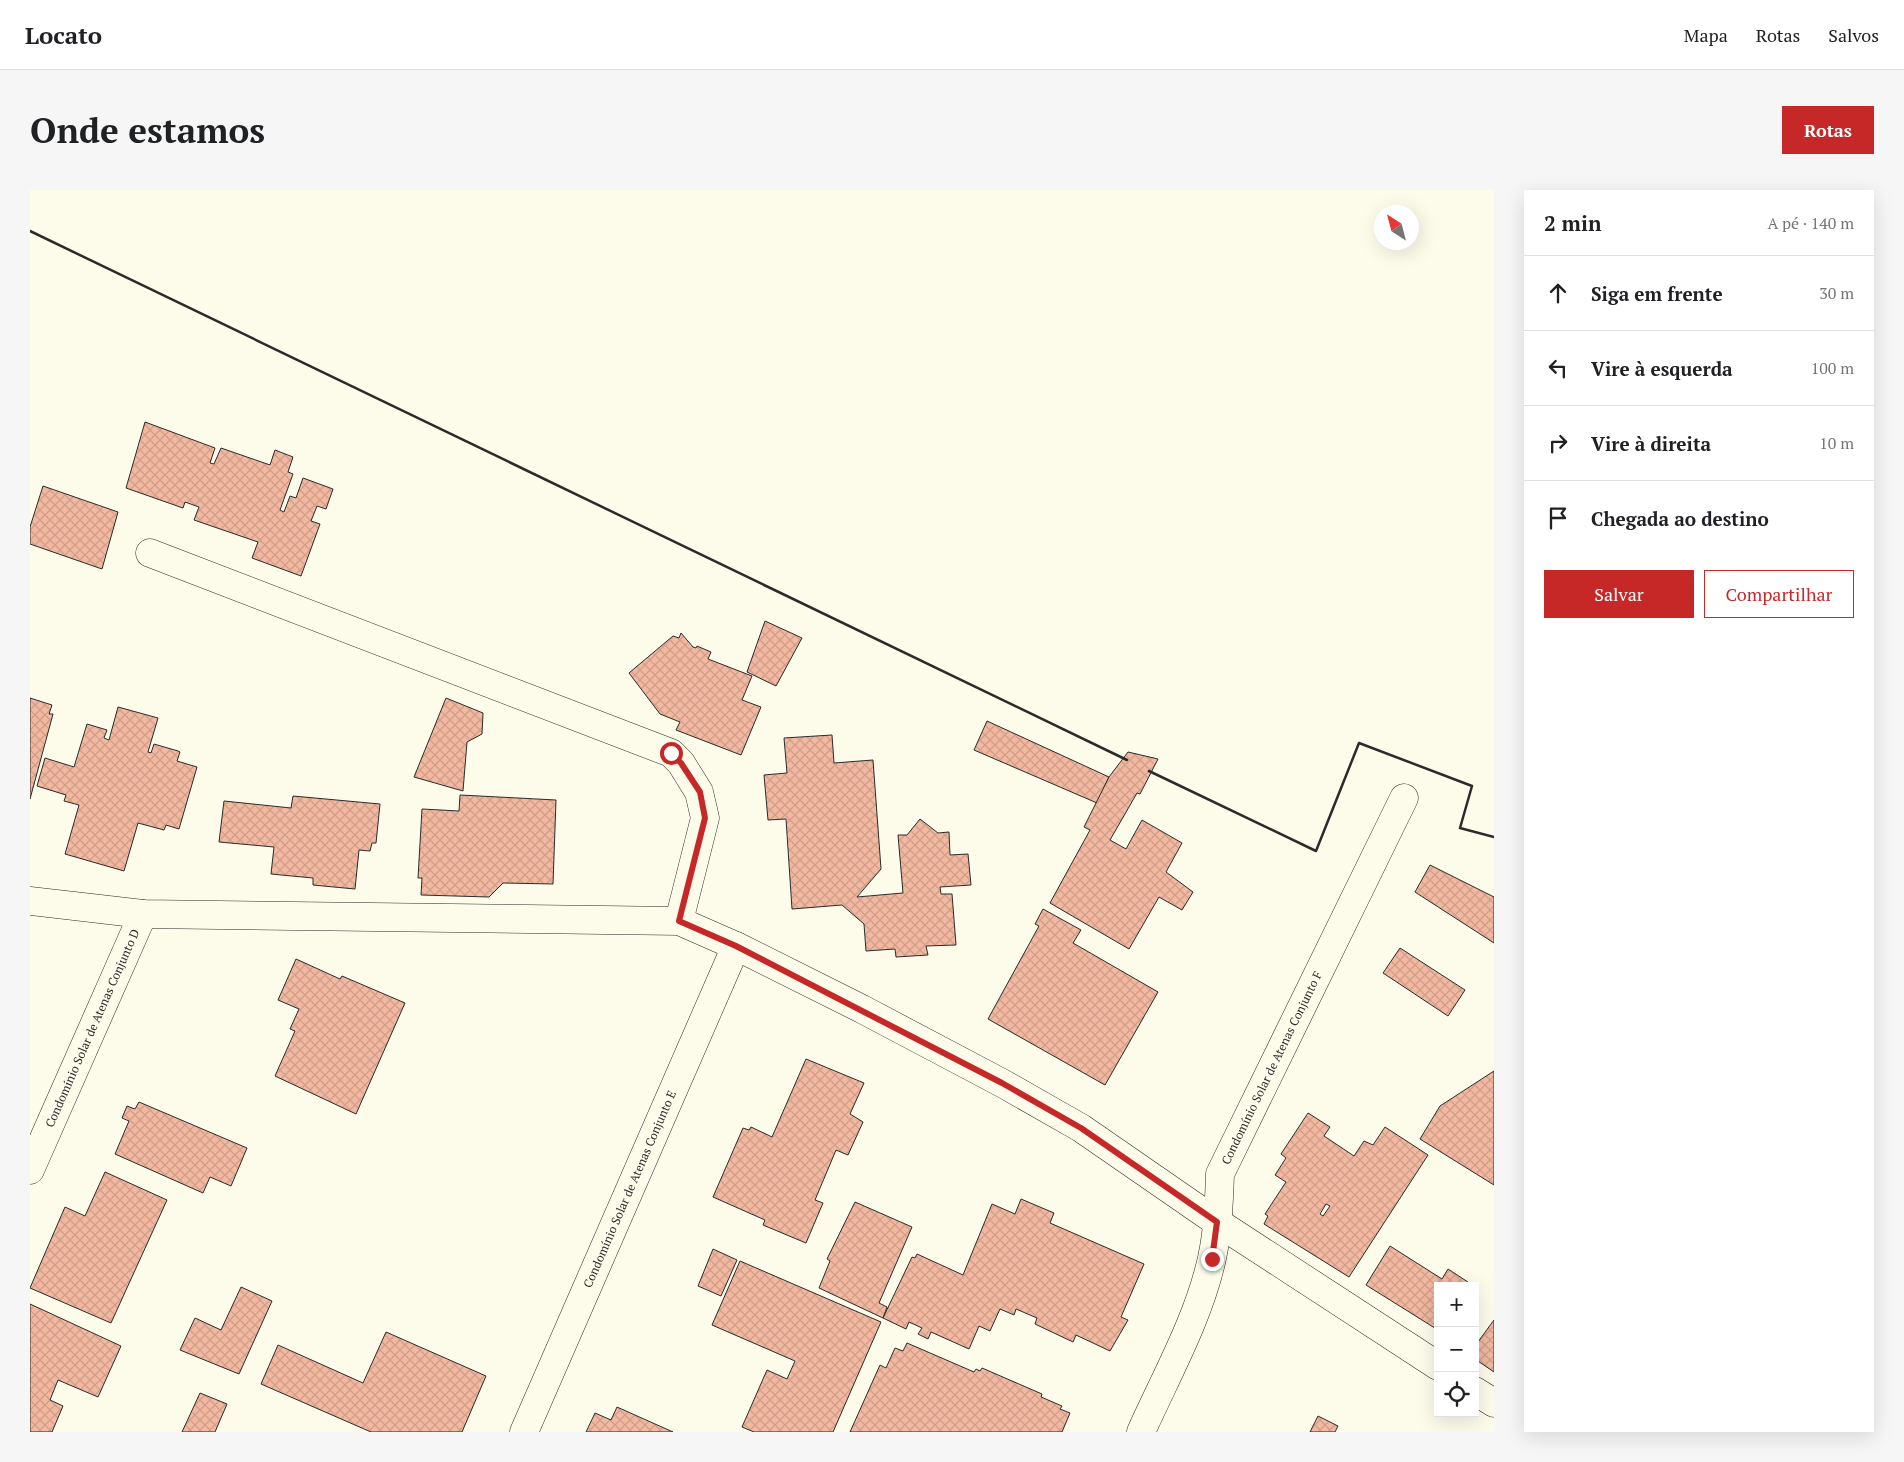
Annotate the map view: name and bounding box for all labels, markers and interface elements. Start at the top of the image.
text: Locato [25,19,102,51]
text: Mapa [1684,23,1728,47]
text: Rotas [1756,23,1800,47]
text: Salvos [1828,23,1879,47]
button: Rotas [1782,106,1874,154]
text: Onde estamos [30,107,265,153]
north arrow [1374,205,1419,250]
text: 2 min [1544,209,1601,237]
text: A pé · 140 m [1767,212,1854,234]
icon: ahead [1544,279,1572,307]
text: Siga em frente [1591,281,1723,306]
text: 30 m [1819,282,1854,304]
icon: left [1544,354,1572,382]
text: Vire à esquerda [1591,356,1733,381]
text: 100 m [1811,357,1854,379]
icon: right [1544,429,1572,457]
text: Vire à direita [1591,431,1711,456]
text: 10 m [1819,432,1854,454]
icon: arrive [1544,504,1572,532]
text: Chegada ao destino [1591,506,1769,531]
button: Salvar [1544,570,1694,618]
button: Compartilhar [1704,570,1854,618]
route start [660,742,683,765]
street label: Condomínio Solar de Atenas Conjunto D [42,926,142,1130]
street label: Condomínio Solar de Atenas Conjunto F [1218,969,1325,1167]
street label: Condomínio Solar de Atenas Conjunto E [580,1088,679,1290]
route end [1201,1248,1224,1271]
map controls [1434,1282,1479,1417]
button: + [1434,1282,1479,1327]
button: − [1434,1327,1479,1372]
button: locate [1434,1372,1479,1417]

